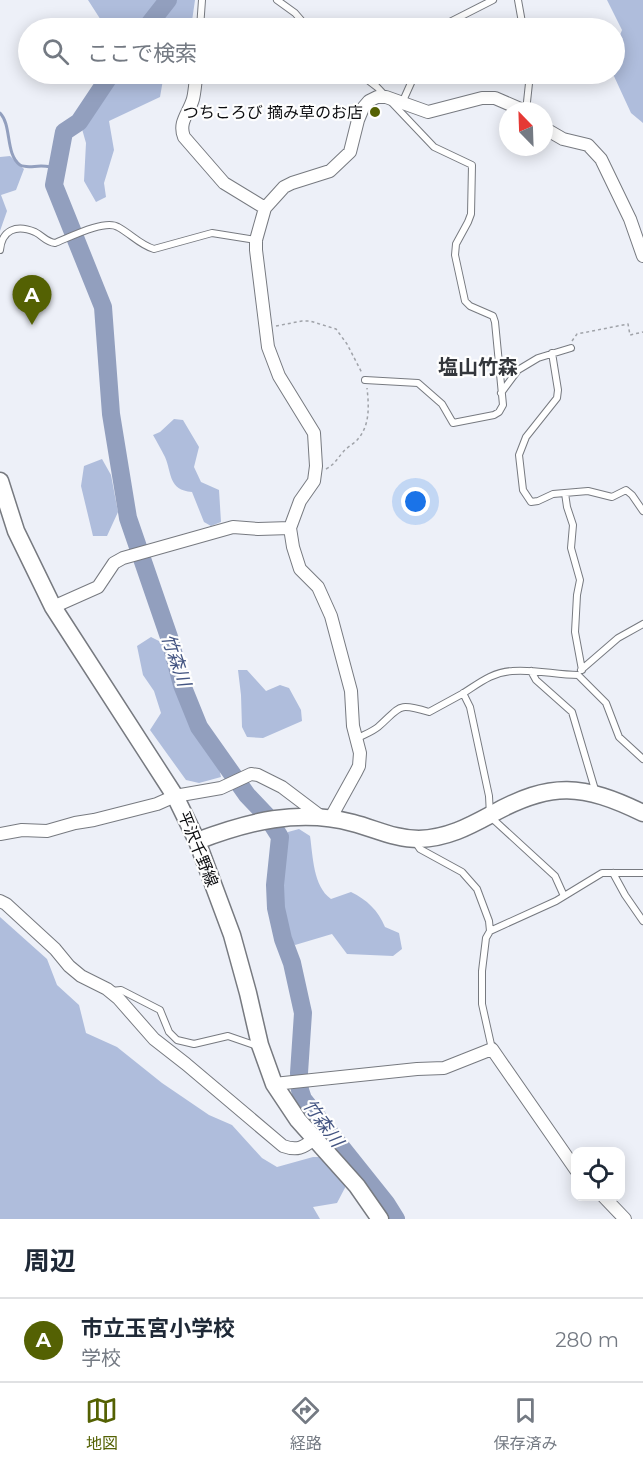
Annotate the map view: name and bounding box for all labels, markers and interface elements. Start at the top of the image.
search box [18,18,625,84]
icon: search [39,35,72,68]
text: ここで検索 [87,40,197,67]
north arrow [499,102,553,156]
place label: つちころび 摘み草のお店 [183,103,363,122]
marker: つちころび 摘み草のお店 [368,105,382,119]
pin: A [12,276,51,325]
district label: 塩山竹森 [438,355,518,379]
your location [401,487,430,516]
water label: 竹森川 [157,631,196,691]
street label: 平沢千野線 [174,808,222,890]
water label: 竹森川 [298,1095,349,1153]
map controls [571,1147,625,1201]
button: locate [571,1147,625,1201]
text: 周辺 [24,1245,76,1277]
text: 市立玉宮小学校 [81,1315,235,1342]
text: A [36,1328,51,1352]
text: 280 m [555,1328,619,1352]
text: 学校 [81,1346,121,1370]
tab: 地図 [85,1394,118,1454]
tab: 経路 [289,1394,322,1454]
tab: 保存済み [493,1394,557,1454]

